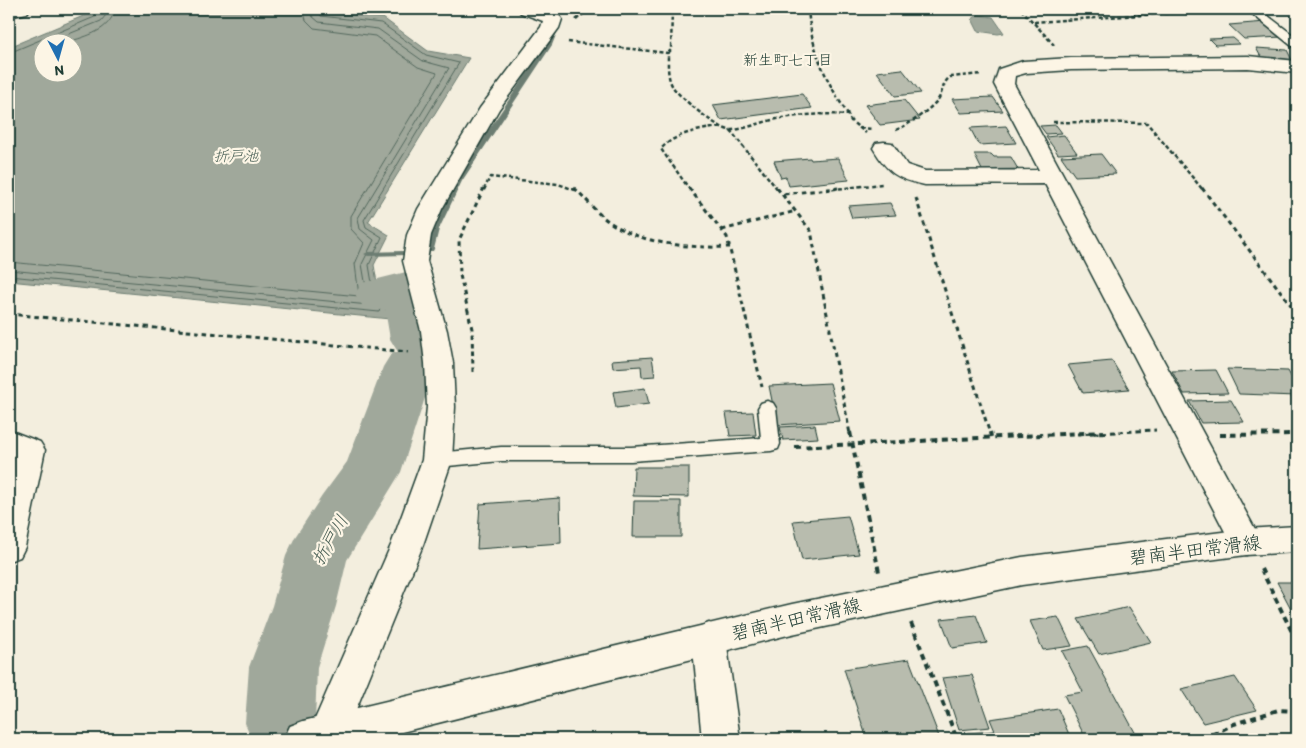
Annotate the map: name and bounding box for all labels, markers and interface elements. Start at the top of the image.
north arrow [32,32,82,82]
district label: 新生町七丁目 [743,51,833,69]
text: N [54,61,65,79]
water label: 折戸池 [213,147,259,165]
water label: 折戸川 [307,511,353,569]
street label: 碧南半田常滑線 [1128,530,1262,570]
street label: 碧南半田常滑線 [729,593,863,645]

